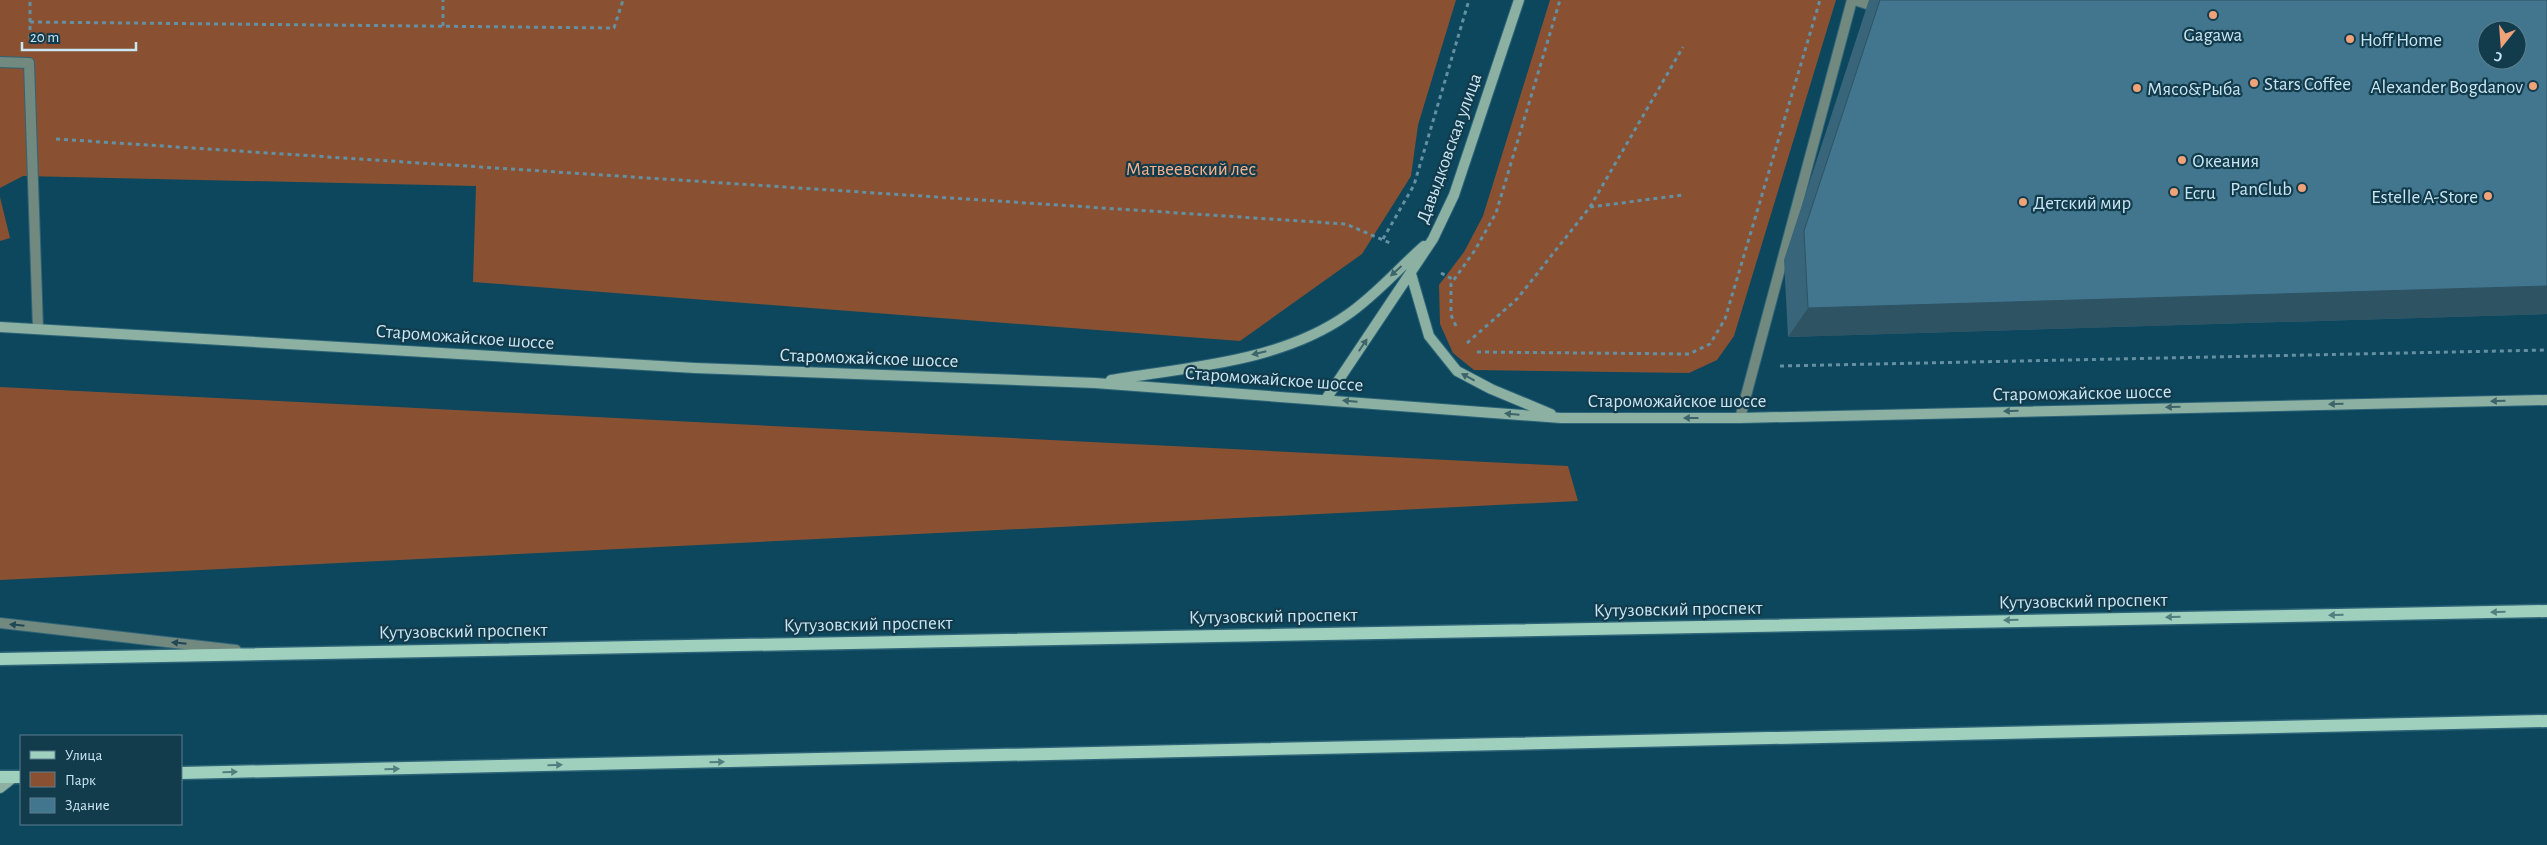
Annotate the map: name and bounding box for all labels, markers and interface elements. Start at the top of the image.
marker: Gagawa [2207,9,2219,21]
scale bar [22,20,136,52]
north arrow [2477,20,2527,70]
place label: Gagawa [2184,26,2243,45]
text: 20 m [30,30,59,45]
place label: Hoff Home [2360,31,2442,50]
marker: Hoff Home [2344,33,2356,45]
text: С [2493,49,2504,64]
street label: Давыдковская улица [1413,71,1486,226]
place label: Stars Coffee [2264,75,2351,94]
marker: Stars Coffee [2248,77,2260,89]
place label: Alexander Bogdanov [2370,78,2523,97]
place label: Мясо&Рыба [2147,80,2241,99]
marker: Alexander Bogdanov [2527,80,2539,92]
marker: Мясо&Рыба [2131,82,2143,94]
place label: Океания [2192,152,2259,171]
marker: Океания [2176,154,2188,166]
park label: Матвеевский лес [1126,160,1256,179]
place label: PanClub [2230,180,2292,199]
marker: PanClub [2296,182,2308,194]
place label: Ecru [2184,184,2216,203]
marker: Ecru [2168,186,2180,198]
place label: Estelle A-Store [2371,188,2478,207]
marker: Estelle A-Store [2482,190,2494,202]
place label: Детский мир [2033,194,2131,213]
marker: Детский мир [2017,196,2029,208]
one-way arrow [1391,265,1403,277]
street label: Староможайское шоссе [375,322,555,353]
one-way arrow [1359,338,1368,351]
street label: Староможайское шоссе [779,346,959,371]
one-way arrow [1251,349,1266,357]
street label: Староможайское шоссе [1184,364,1364,395]
one-way arrow [1461,373,1476,381]
street label: Староможайское шоссе [1992,382,2172,405]
street label: Староможайское шоссе [1587,392,1767,411]
one-way arrow [1342,397,1358,405]
one-way arrow [2490,397,2506,405]
one-way arrow [2328,400,2344,408]
one-way arrow [2165,403,2181,411]
one-way arrow [2003,407,2019,415]
one-way arrow [1504,410,1520,418]
one-way arrow [1683,414,1699,422]
street label: Кутузовский проспект [1998,591,2168,612]
street label: Кутузовский проспект [1593,599,1763,620]
street label: Кутузовский проспект [1188,606,1358,627]
one-way arrow [2490,608,2506,616]
one-way arrow [2328,611,2344,619]
street label: Кутузовский проспект [783,614,953,635]
one-way arrow [2165,614,2181,622]
one-way arrow [2003,617,2019,625]
one-way arrow [9,621,25,629]
street label: Кутузовский проспект [378,621,548,642]
one-way arrow [170,639,186,647]
legend [20,735,182,825]
text: Улица [65,748,102,763]
one-way arrow [710,757,726,765]
one-way arrow [547,761,563,769]
one-way arrow [385,765,401,773]
one-way arrow [222,768,238,776]
text: Парк [65,773,96,788]
text: Здание [65,798,110,813]

